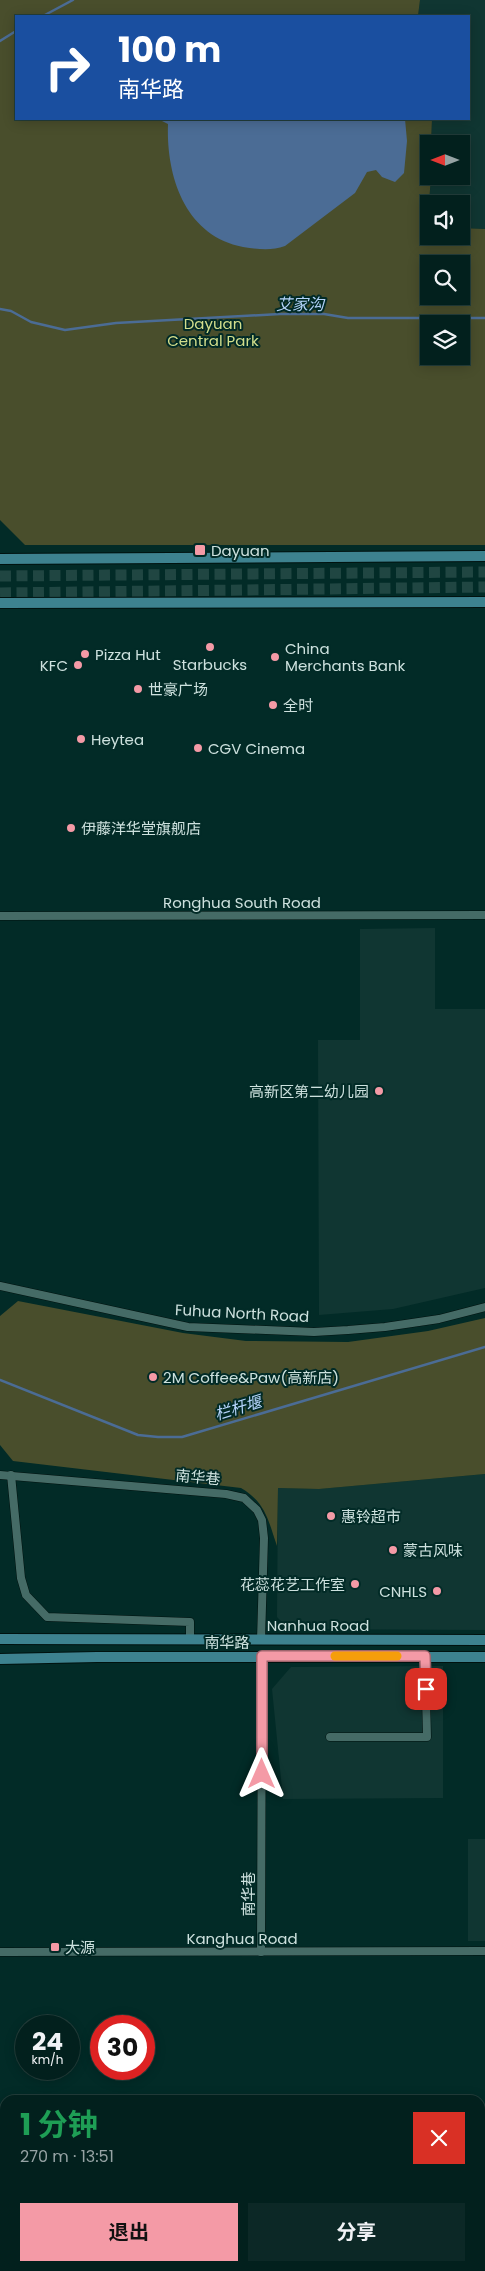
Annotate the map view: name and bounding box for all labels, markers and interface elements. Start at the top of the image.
text: 100 m [118,25,221,74]
icon: right [35,35,100,100]
text: 南华路 [118,74,184,105]
north arrow [420,135,470,185]
map controls [420,135,470,365]
button: sound [420,195,470,245]
button: search [420,255,470,305]
water label: 艾家沟 [276,293,326,316]
park label: Dayuan Central Park [167,313,259,351]
button: layers [420,315,470,365]
place label: Dayuan [211,540,270,561]
marker: Dayuan [193,543,207,557]
place label: China Merchants Bank [285,638,405,676]
marker: Starbucks [204,641,216,653]
place label: Pizza Hut [95,644,161,665]
marker: Pizza Hut [79,648,91,660]
marker: China Merchants Bank [269,651,281,663]
place label: Starbucks [173,654,247,675]
place label: KFC [40,655,68,676]
marker: KFC [72,659,84,671]
place label: 世豪广场 [148,679,208,700]
marker: 世豪广场 [132,683,144,695]
place label: 全时 [283,695,313,716]
marker: 全时 [267,699,279,711]
place label: Heytea [91,729,144,750]
marker: Heytea [75,733,87,745]
place label: CGV Cinema [208,738,305,759]
marker: CGV Cinema [192,742,204,754]
place label: 伊藤洋华堂旗舰店 [81,818,201,839]
marker: 伊藤洋华堂旗舰店 [65,822,77,834]
street label: Ronghua South Road [163,892,321,913]
place label: 高新区第二幼儿园 [249,1081,369,1102]
marker: 高新区第二幼儿园 [373,1085,385,1097]
street label: Fuhua North Road [174,1299,310,1327]
place label: 2M Coffee&Paw(高新店) [163,1367,339,1388]
marker: 2M Coffee&Paw(高新店) [147,1371,159,1383]
water label: 栏杆堰 [212,1389,267,1426]
street label: 南华巷 [175,1465,221,1489]
place label: 惠铃超市 [341,1506,401,1527]
marker: 惠铃超市 [325,1510,337,1522]
place label: 蒙古风味 [403,1540,463,1561]
marker: 蒙古风味 [387,1544,399,1556]
place label: 花蕊花艺工作室 [240,1574,345,1595]
marker: 花蕊花艺工作室 [349,1578,361,1590]
place label: CNHLS [379,1581,427,1602]
marker: CNHLS [431,1585,443,1597]
street label: Nanhua Road [267,1615,369,1636]
street label: 南华路 [204,1632,250,1653]
pin [405,1668,447,1710]
icon: arrive [412,1675,440,1703]
position arrow [235,1747,287,1799]
street label: 南华巷 [238,1871,259,1917]
street label: Kanghua Road [186,1928,298,1949]
place label: 大源 [65,1937,95,1958]
marker: 大源 [49,1941,61,1953]
speed limit sign: 30 [90,2015,155,2080]
text: 24 [32,2024,63,2059]
text: km/h [32,2051,63,2068]
text: 1 分钟 [20,2103,98,2146]
button: close [413,2112,465,2164]
text: 270 m · 13:51 [20,2145,114,2168]
button: 退出 [20,2203,238,2261]
button: 分享 [248,2203,465,2261]

